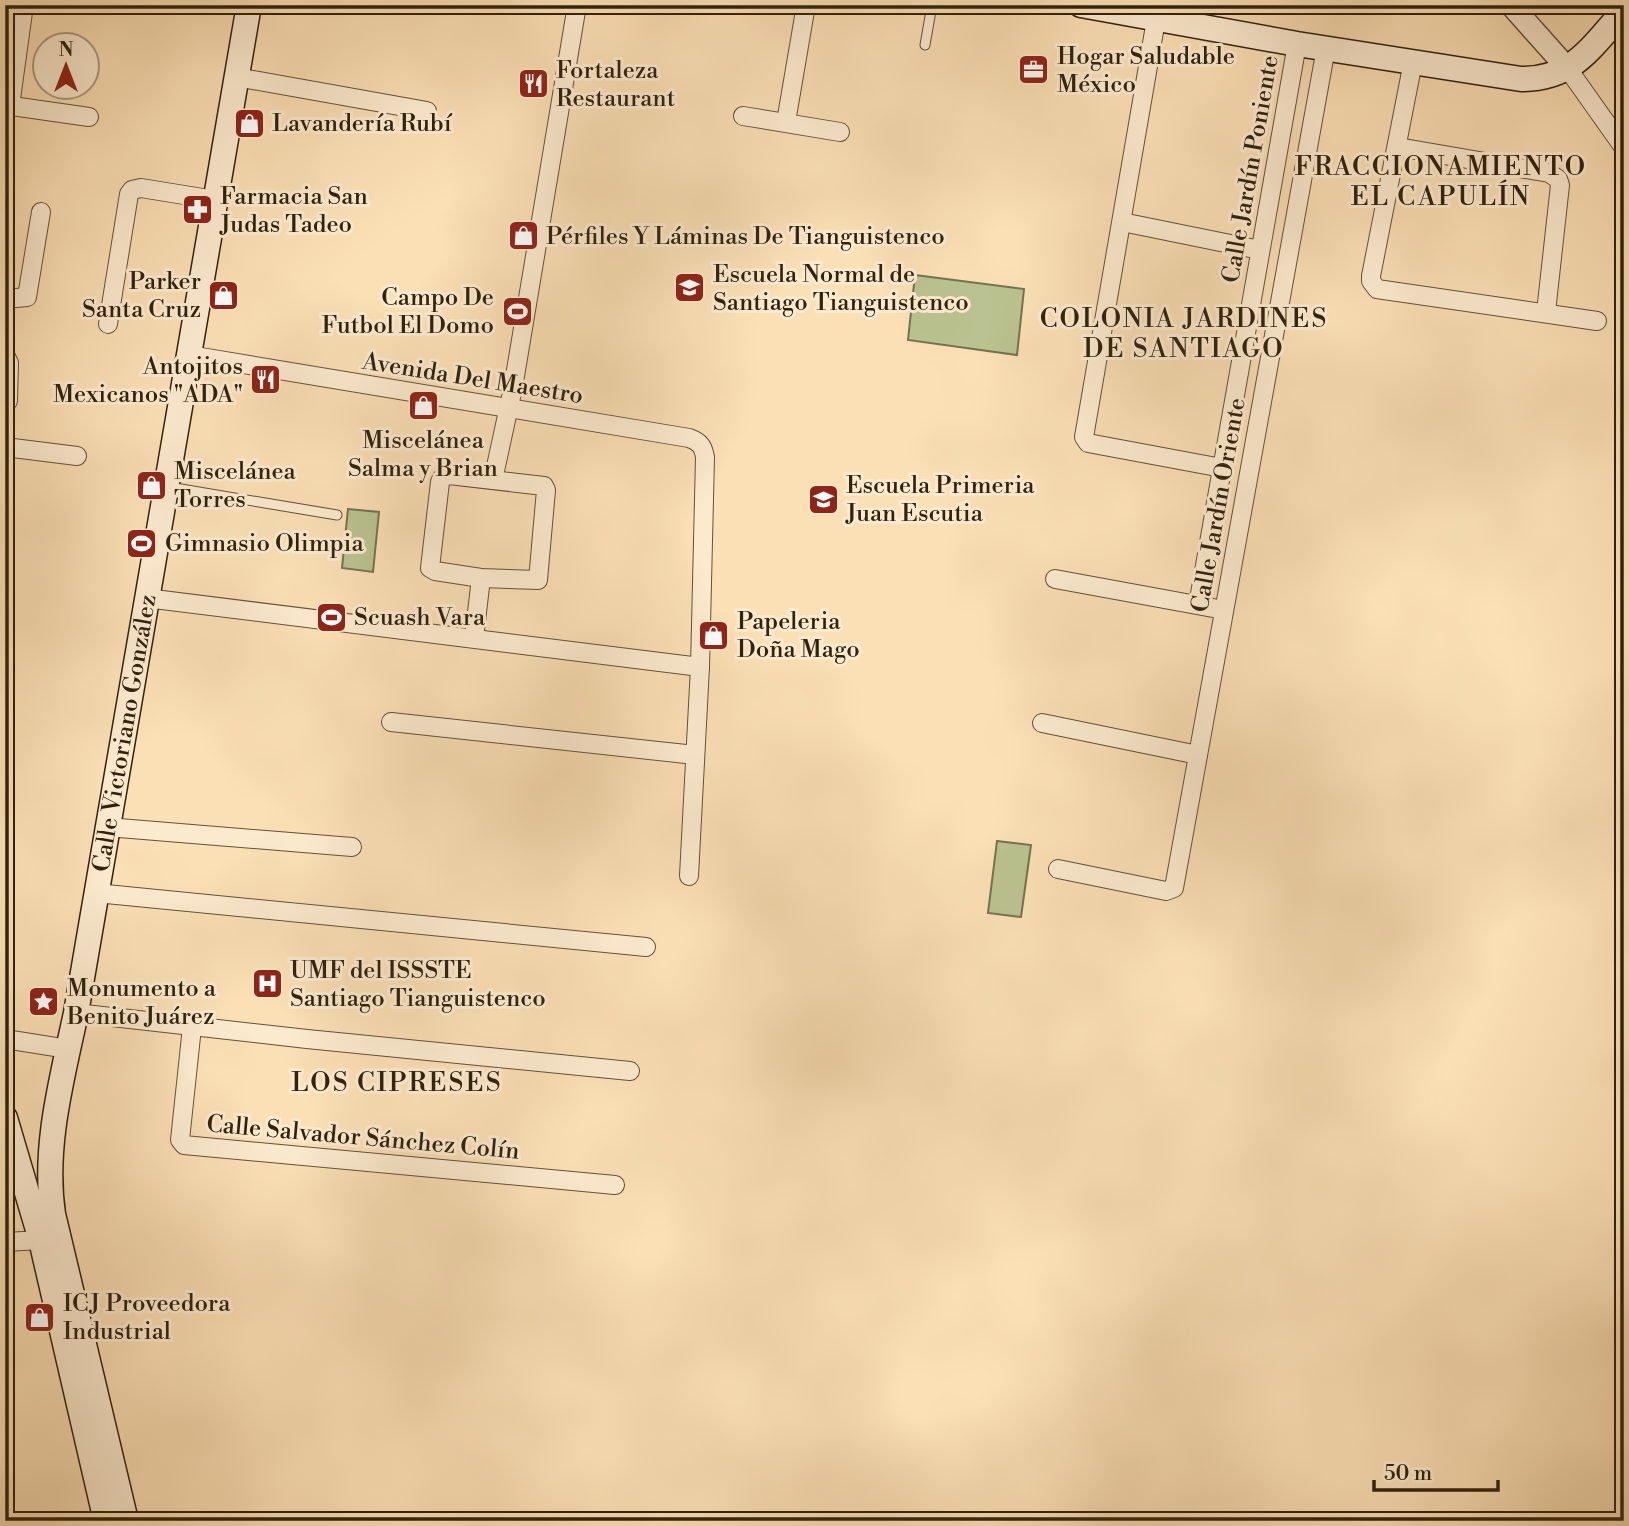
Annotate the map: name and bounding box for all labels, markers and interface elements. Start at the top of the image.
north arrow [32,32,102,102]
text: N [58,38,74,62]
place label: Hogar Saludable México [1057,42,1235,100]
office icon: Hogar Saludable México [1017,53,1051,87]
street label: Calle Jardín Poniente [1216,53,1286,285]
place label: Fortaleza Restaurant [556,56,676,114]
restaurant icon: Fortaleza Restaurant [516,67,550,101]
shop icon: Lavandería Rubí [232,106,266,140]
place label: Lavandería Rubí [272,109,453,139]
district label: FRACCIONAMIENTO EL CAPULÍN [1295,151,1587,213]
place label: Farmacia San Judas Tadeo [219,182,368,240]
pharmacy icon: Farmacia San Judas Tadeo [180,193,214,227]
shop icon: Pérfiles Y Láminas De Tianguistenco [506,219,540,253]
place label: Pérfiles Y Láminas De Tianguistenco [546,222,945,252]
place label: Escuela Normal de Santiago Tianguistenco [713,260,969,318]
place label: Parker Santa Cruz [82,267,201,325]
school or university icon: Escuela Normal de Santiago Tianguistenco [673,271,707,305]
shop icon: Parker Santa Cruz [207,278,241,312]
place label: Campo De Futbol El Domo [321,283,494,341]
sports icon: Campo De Futbol El Domo [500,294,534,328]
district label: COLONIA JARDINES DE SANTIAGO [1040,303,1328,365]
street label: Avenida Del Maestro [359,347,585,411]
place label: Antojitos Mexicanos "ADA" [53,352,243,410]
restaurant icon: Antojitos Mexicanos "ADA" [249,363,283,397]
shop icon: Miscelánea Salma y Brian [406,389,440,423]
street label: Calle Jardín Oriente [1185,395,1253,615]
place label: Miscelánea Salma y Brian [348,426,498,484]
place label: Miscelánea Torres [174,457,297,515]
shop icon: Miscelánea Torres [134,468,168,502]
place label: Escuela Primeria Juan Escutia [845,471,1035,529]
school or university icon: Escuela Primeria Juan Escutia [806,482,840,516]
sports icon: Gimnasio Olimpia [125,526,159,560]
place label: Gimnasio Olimpia [165,529,364,559]
street label: Calle Victoriano González [86,592,164,874]
sports icon: Scuash Vara [314,600,348,634]
place label: Scuash Vara [354,603,486,633]
place label: Papeleria Doña Mago [737,607,860,665]
shop icon: Papeleria Doña Mago [697,618,731,652]
place label: UMF del ISSSTE Santiago Tianguistenco [290,956,546,1014]
hospital icon: UMF del ISSSTE Santiago Tianguistenco [250,967,284,1001]
place label: Monumento a Benito Juárez [66,974,217,1032]
place icon: Monumento a Benito Juárez [27,985,61,1019]
district label: LOS CIPRESES [291,1067,503,1099]
street label: Calle Salvador Sánchez Colín [205,1109,521,1167]
place label: ICJ Proveedora Industrial [63,1289,231,1347]
shop icon: ICJ Proveedora Industrial [23,1300,57,1334]
scale bar [1374,1449,1498,1493]
text: 50 m [1384,1461,1432,1487]

